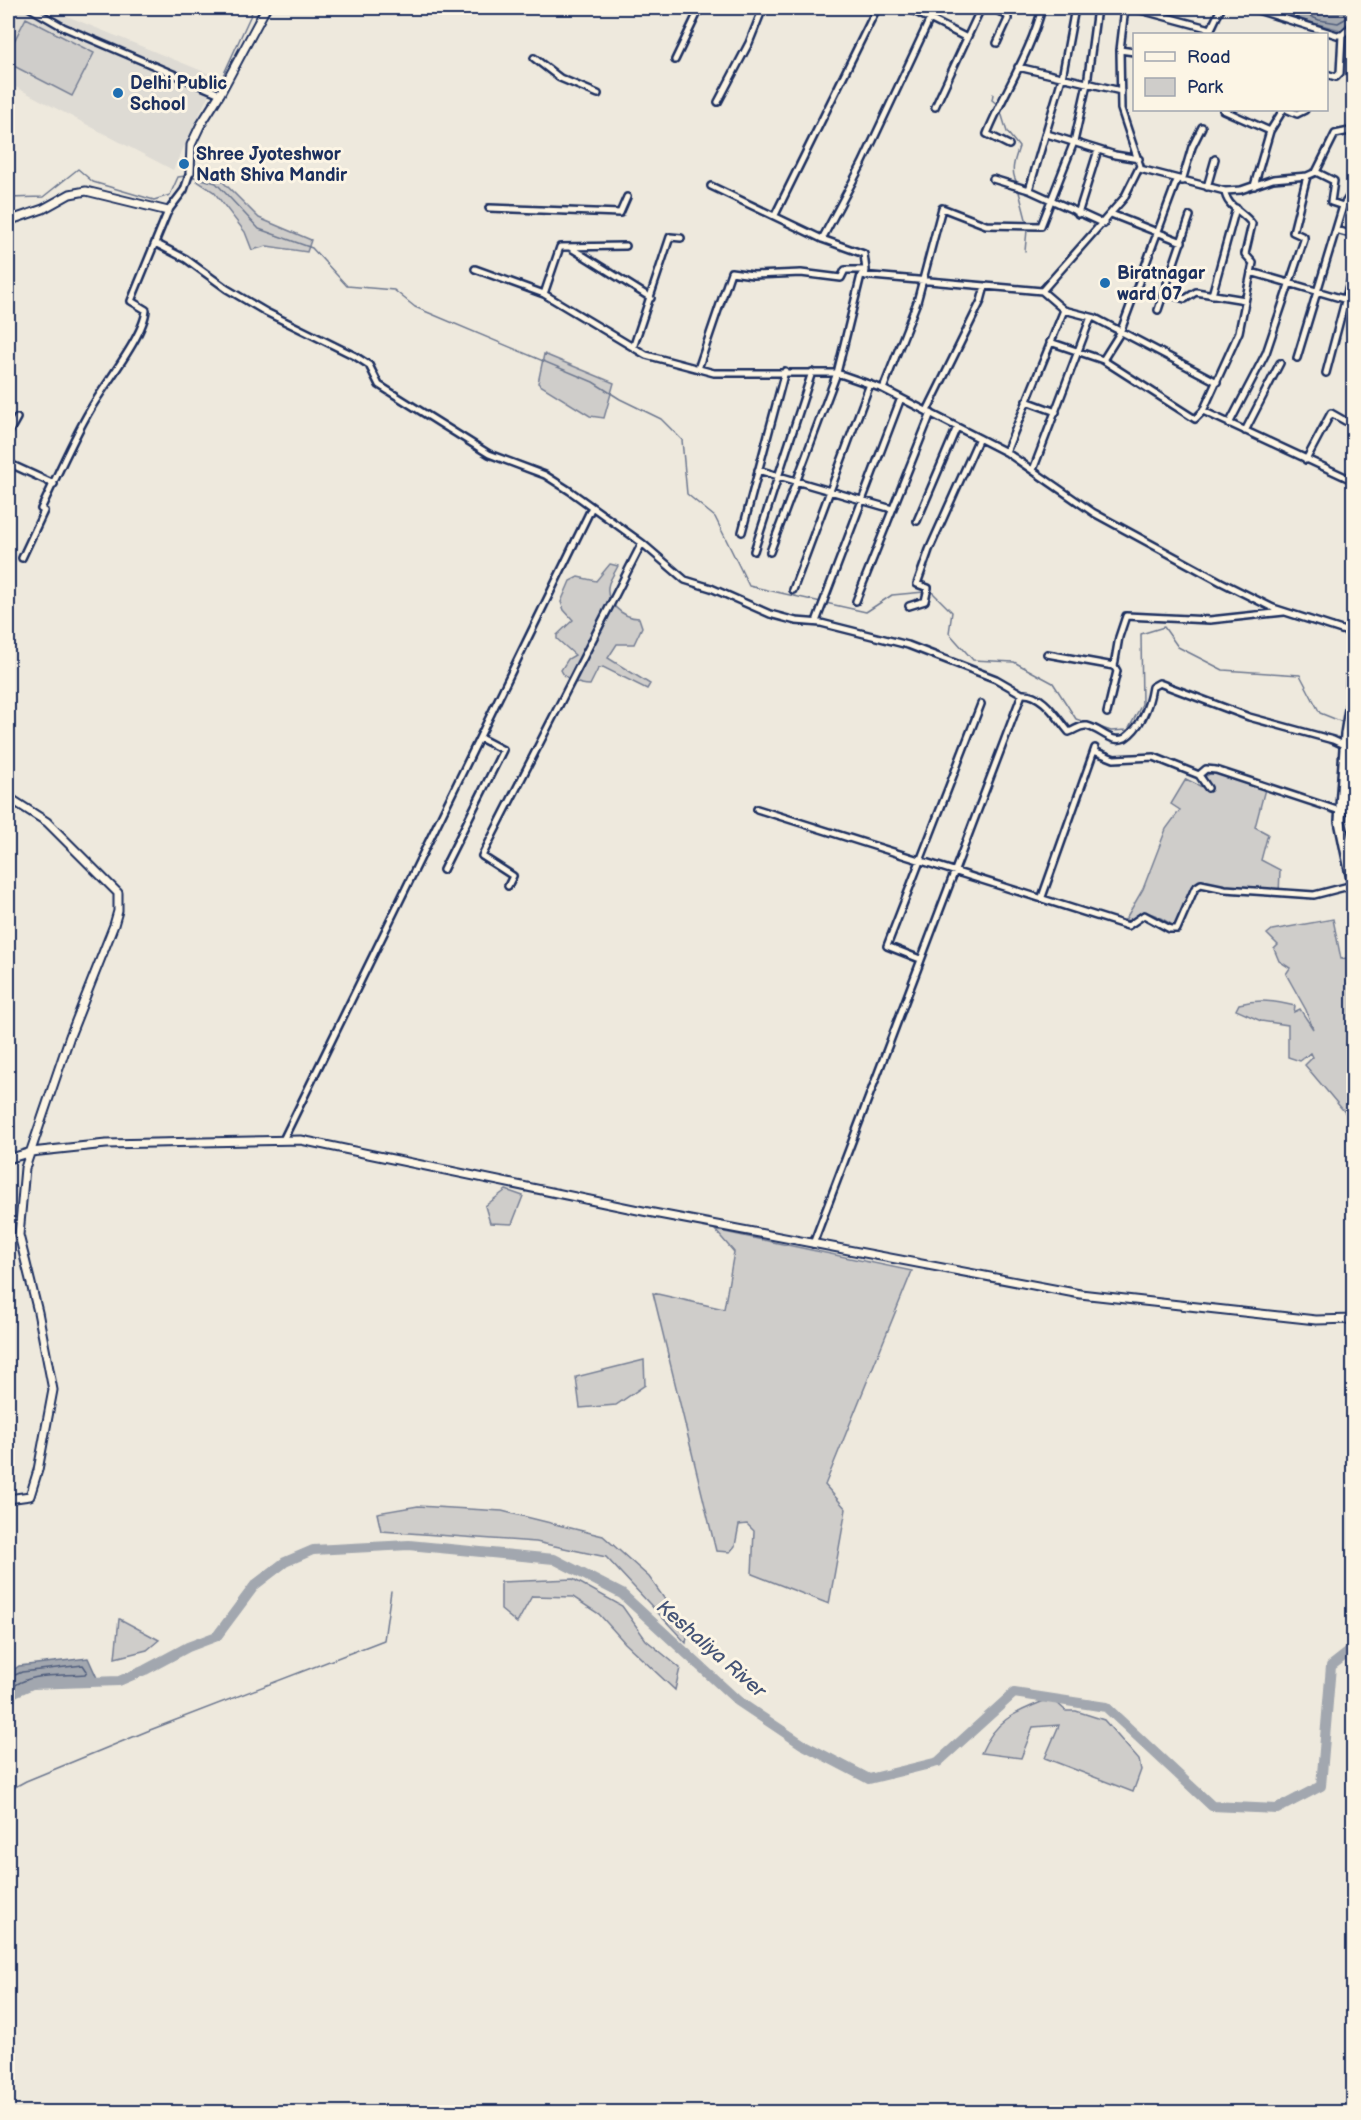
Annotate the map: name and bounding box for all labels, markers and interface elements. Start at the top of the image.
legend [1133,33,1328,111]
text: Road [1187,47,1231,68]
place label: Delhi Public School [130,73,227,115]
text: Park [1187,77,1223,98]
marker: Delhi Public School [111,86,125,100]
place label: Shree Jyoteshwor Nath Shiva Mandir [196,144,348,186]
marker: Shree Jyoteshwor Nath Shiva Mandir [177,157,191,171]
place label: Biratnagar ward 07 [1117,263,1206,305]
marker: Biratnagar ward 07 [1098,276,1112,290]
water label: Keshaliya River [651,1595,772,1704]

